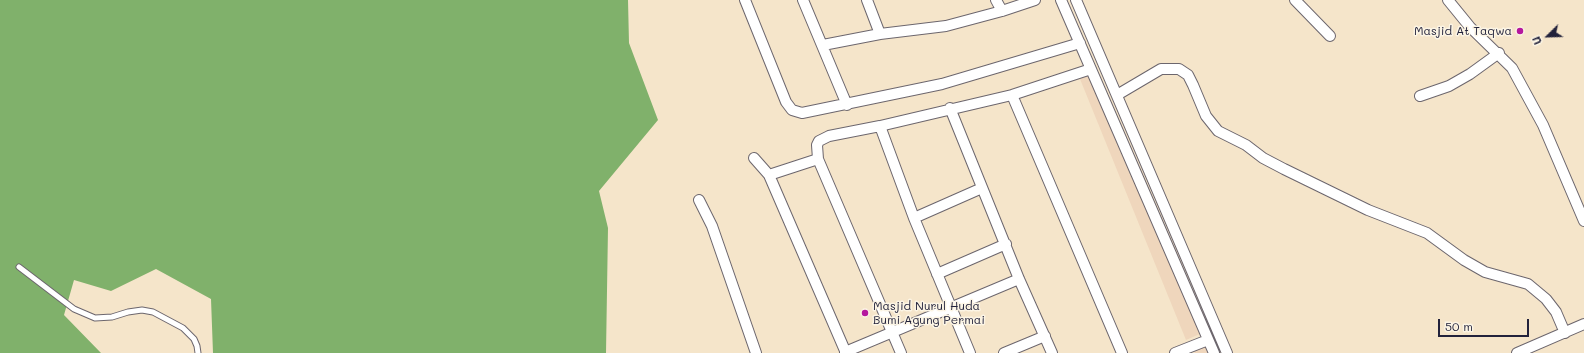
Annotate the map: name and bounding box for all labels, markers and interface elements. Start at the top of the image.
north arrow [1528,16,1568,56]
place label: Masjid At Taqwa [1414,24,1512,38]
marker: Masjid At Taqwa [1515,26,1525,36]
text: U [1528,34,1545,47]
place label: Masjid Nurul Huda Bumi Agung Permai [873,299,985,327]
marker: Masjid Nurul Huda Bumi Agung Permai [860,308,870,318]
scale bar [1440,311,1531,337]
text: 50 m [1445,318,1473,334]

